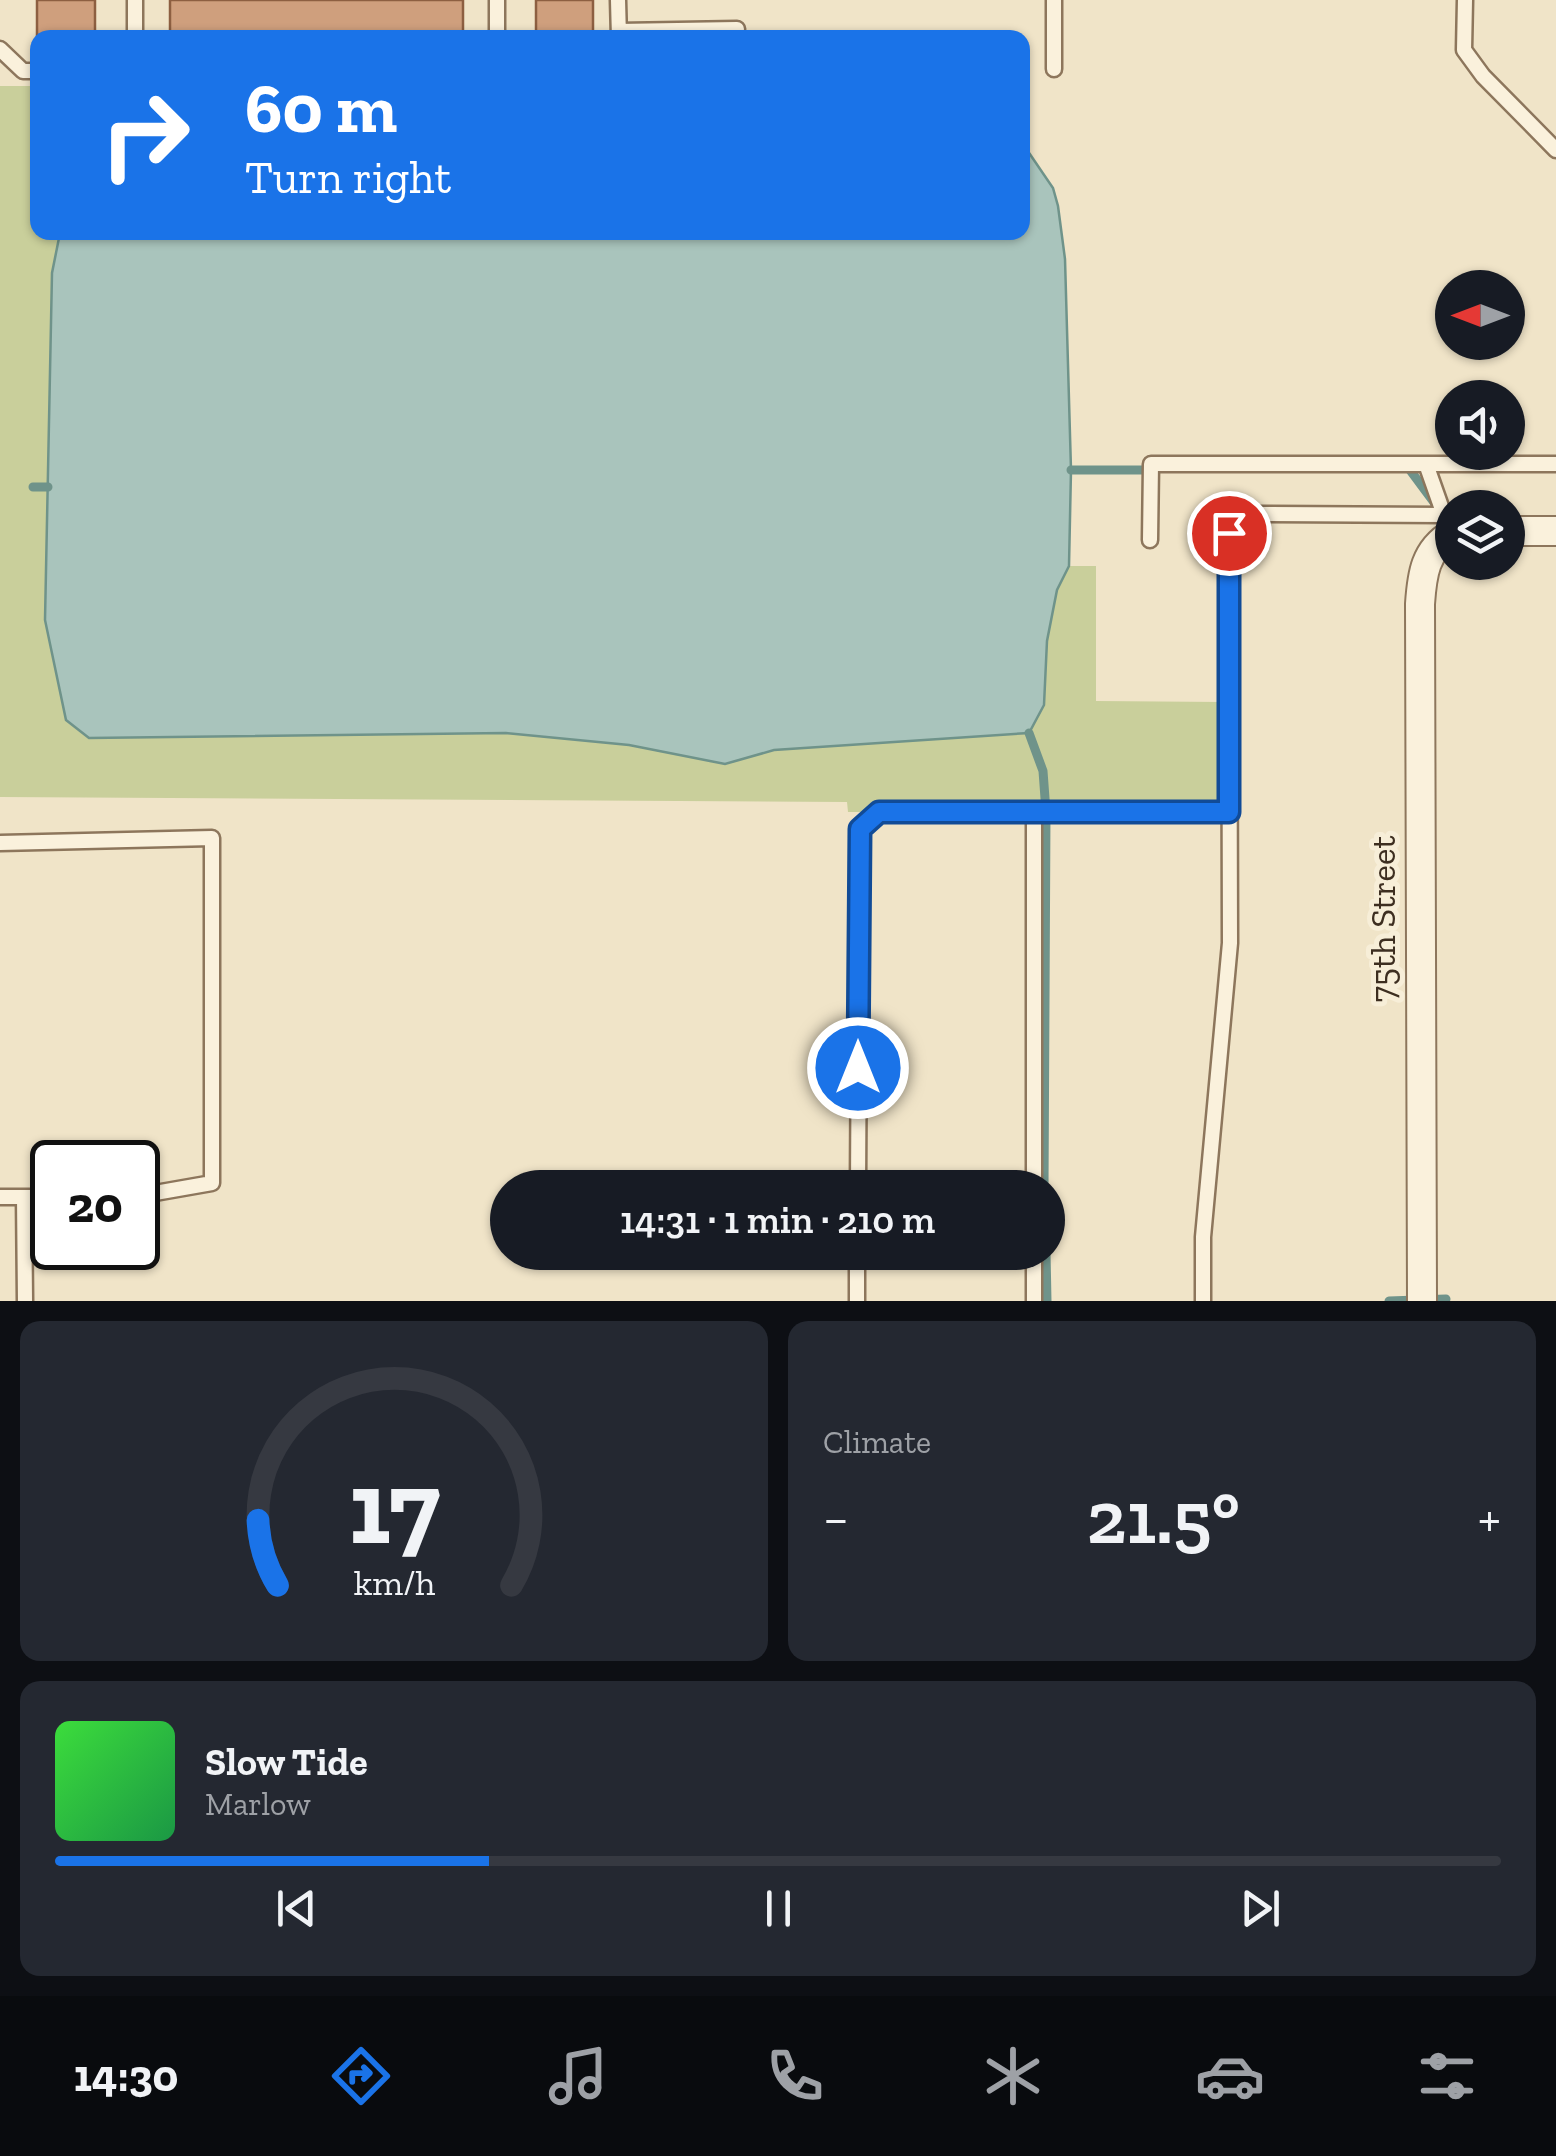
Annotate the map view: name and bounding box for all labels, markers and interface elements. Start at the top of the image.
text: 60 m [245,66,397,150]
icon: right [80,70,210,200]
text: Turn right [245,151,451,205]
north arrow [1435,270,1525,360]
map controls [1435,270,1525,580]
button: sound [1435,380,1525,470]
button: layers [1435,490,1525,580]
pin [1187,491,1272,576]
icon: arrive [1202,506,1257,561]
street label: 75th Street [1362,836,1404,1002]
position arrow [806,1016,910,1120]
speed limit sign: 20 [30,1140,160,1270]
text: 14:31 · 1 min · 210 m [620,1197,935,1243]
text: Climate [823,1423,931,1461]
text: 17 [348,1445,440,1570]
text: 21.5° [1087,1472,1240,1562]
text: − [823,1485,849,1551]
text: + [1478,1485,1501,1551]
text: km/h [353,1561,435,1604]
text: Slow Tide [205,1739,368,1785]
text: Marlow [205,1785,311,1823]
icon: previous [269,1881,324,1936]
icon: pause [751,1881,806,1936]
icon: next [1233,1881,1288,1936]
icon: directions [326,2041,396,2111]
icon: music [543,2041,613,2111]
icon: phone [760,2041,830,2111]
icon: climate [978,2041,1048,2111]
icon: car [1195,2041,1265,2111]
icon: filters [1412,2041,1482,2111]
text: 14:30 [74,2049,179,2103]

